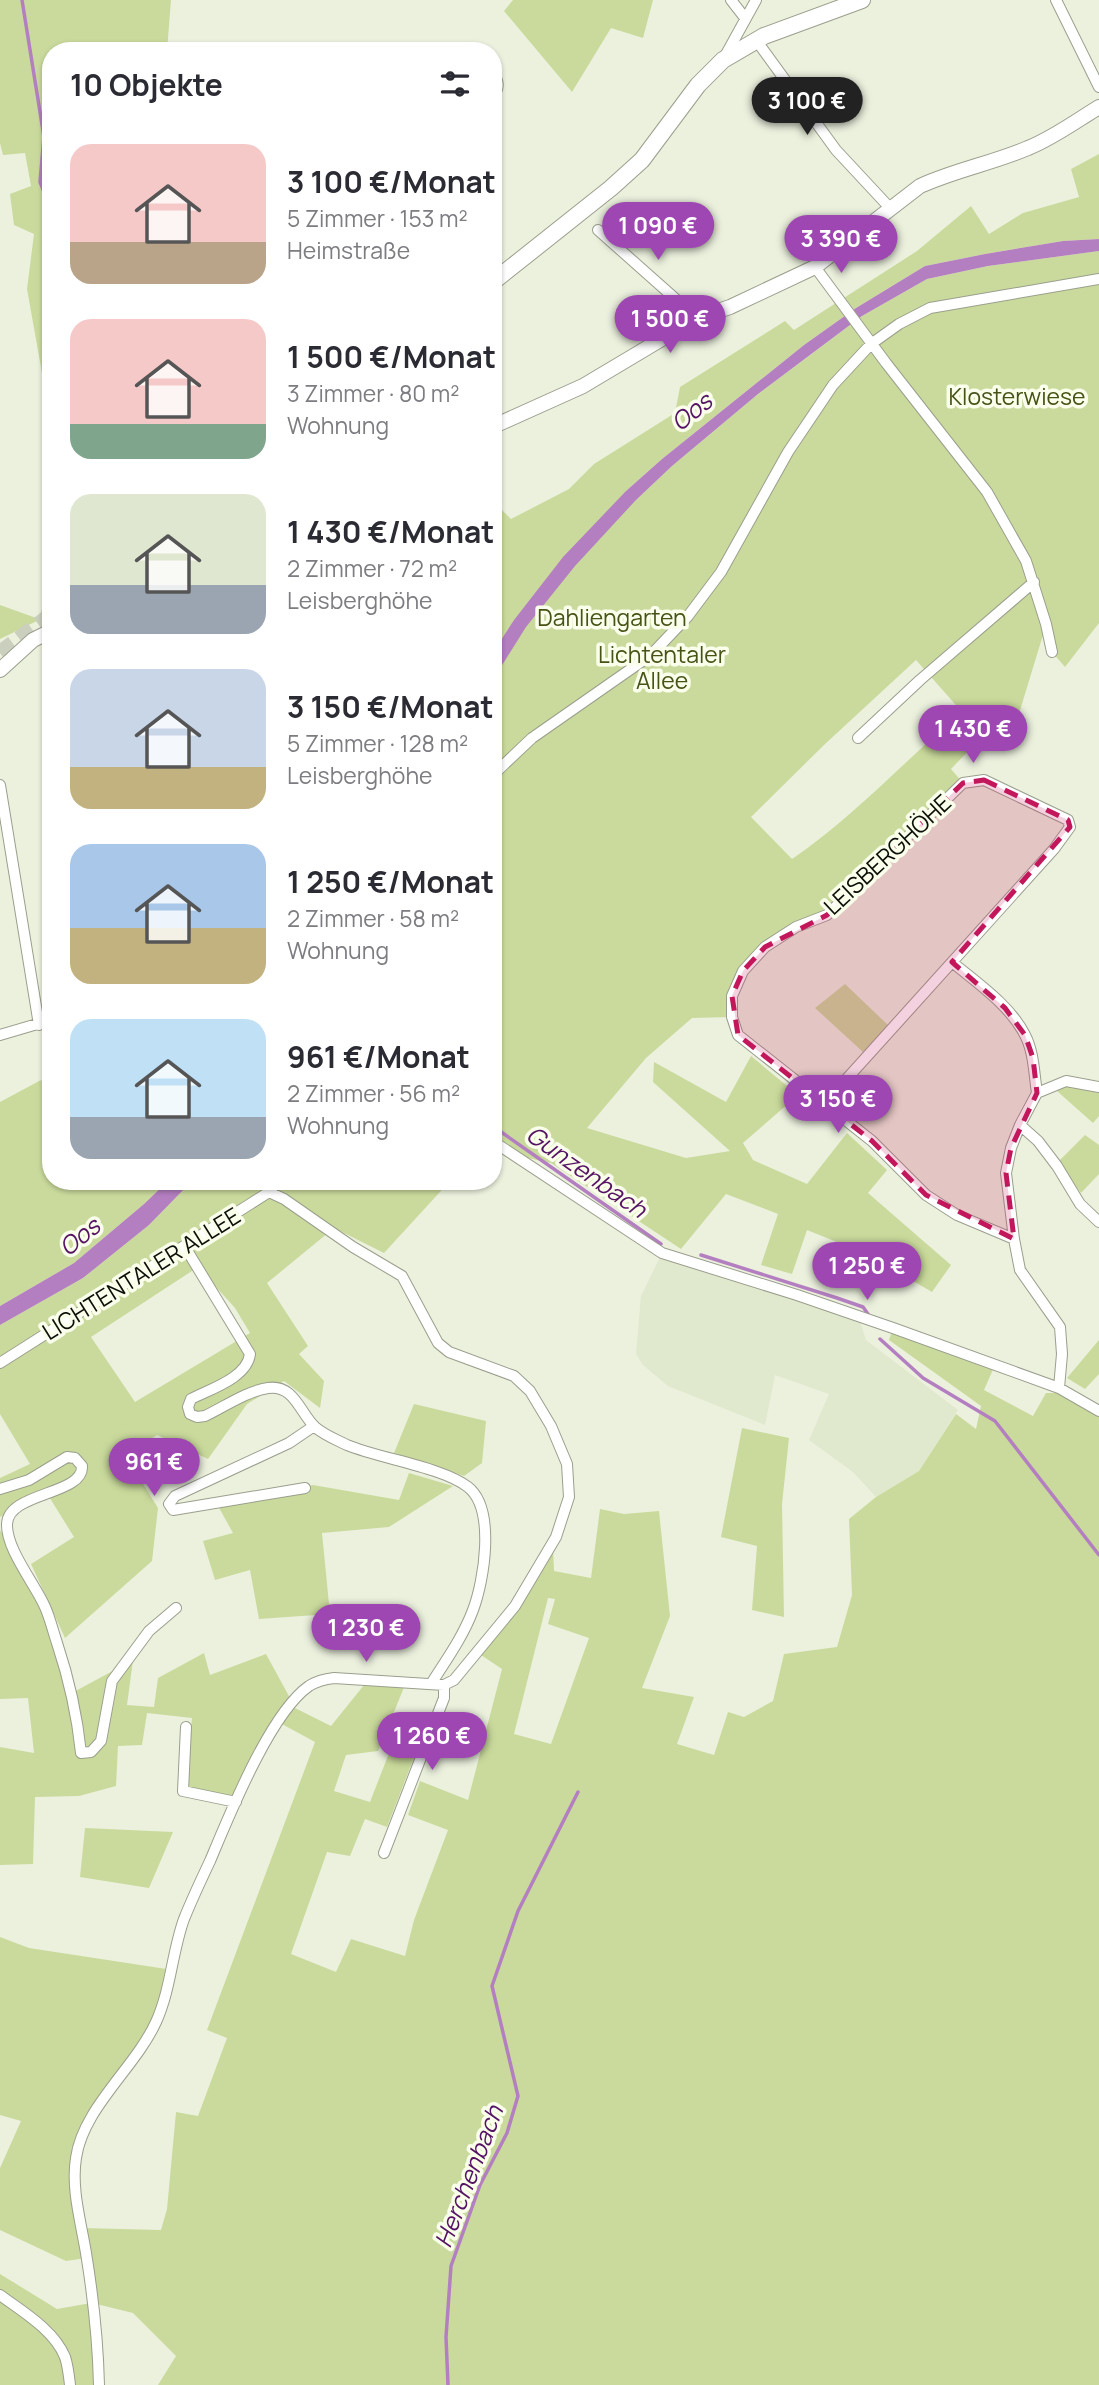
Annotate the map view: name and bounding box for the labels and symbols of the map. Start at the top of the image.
pin: 3 100 € [742,78,872,137]
pin: 1 090 € [593,202,723,262]
pin: 3 390 € [776,216,906,275]
pin: 1 500 € [605,296,735,355]
park label: Klosterwiese [948,380,1086,412]
water label: Oos [664,383,720,438]
park label: Dahliengarten [537,601,687,633]
park label: Lichtentaler Allee [598,638,726,696]
pin: 1 430 € [908,706,1038,765]
street label: LEISBERGHÖHE [816,787,958,921]
pin: 3 150 € [773,1076,903,1135]
water label: Gunzenbach [520,1117,654,1225]
street label: LICHTENTALER ALLEE [36,1199,246,1347]
water label: Oos [52,1208,108,1263]
pin: 1 250 € [802,1242,932,1302]
pin: 961 € [105,1438,203,1498]
pin: 1 230 € [301,1604,431,1664]
pin: 1 260 € [367,1712,497,1772]
water label: Herchenbach [426,2100,510,2252]

